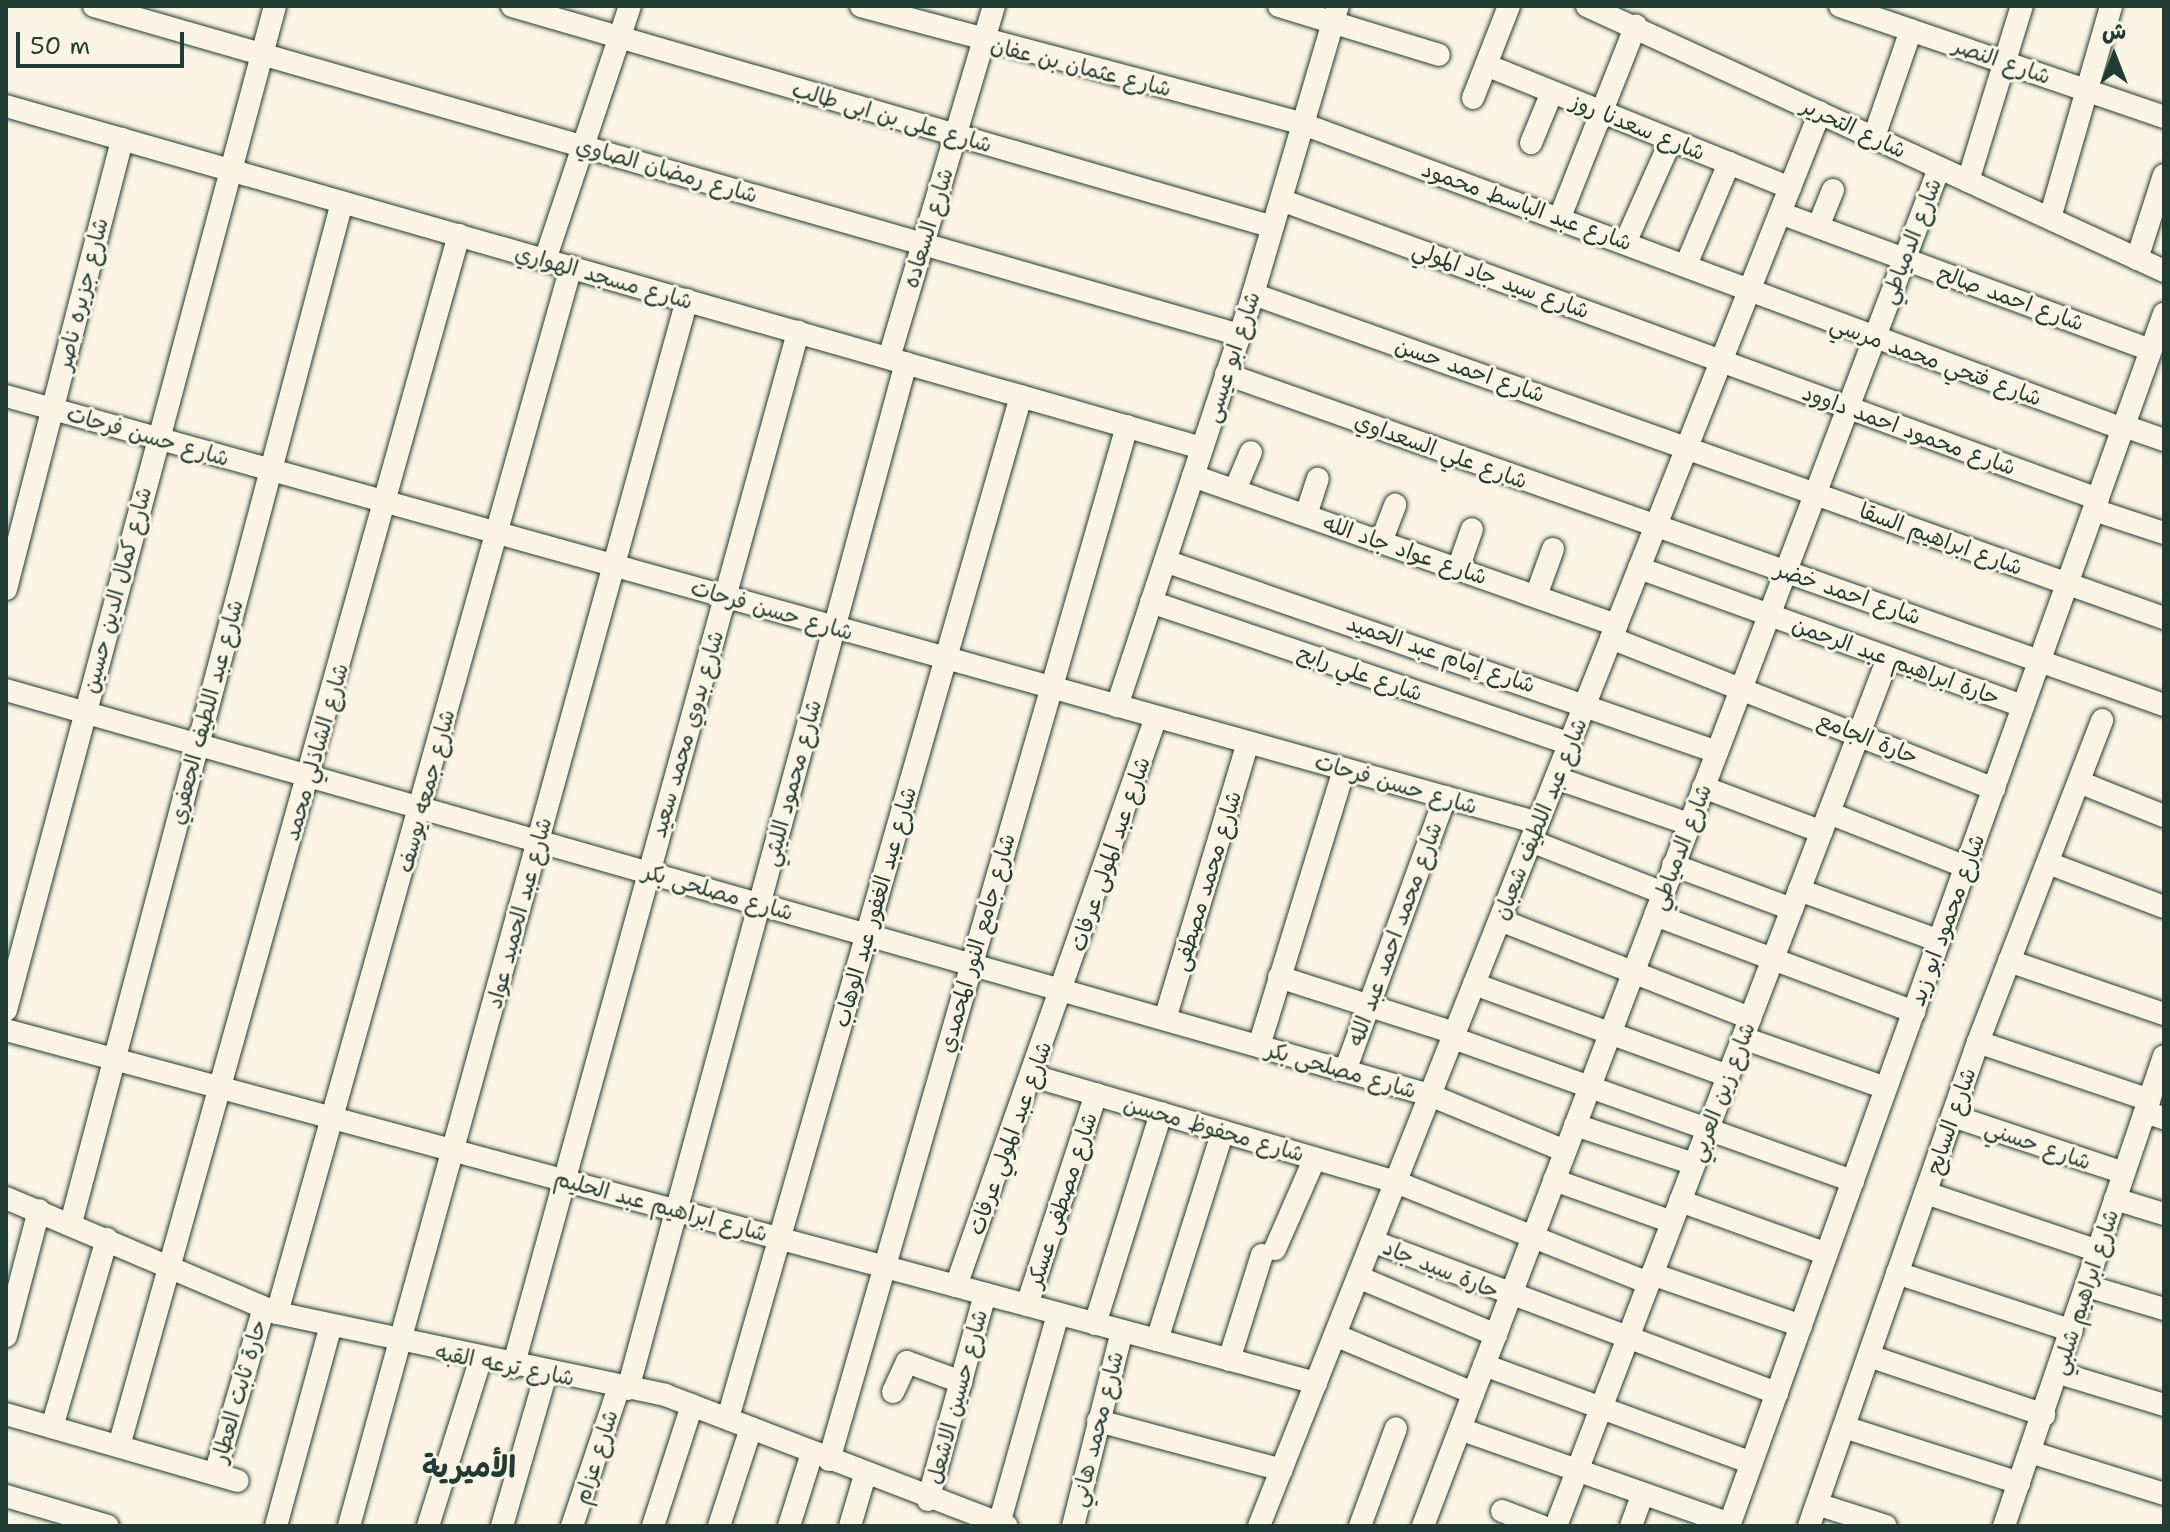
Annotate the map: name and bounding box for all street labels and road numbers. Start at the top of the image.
street label: شارع عثمان بن عفان [988,32,1174,102]
street label: شارع النصر [1950,32,2054,90]
street label: شارع على بن ابى طالب [789,76,995,158]
street label: شارع سعدنا روز [1567,88,1709,166]
street label: شارع التحرير [1798,92,1910,164]
street label: شارع رمضان الصاوي [573,131,761,209]
street label: شارع عبد الباسط محمود [1418,156,1636,256]
street label: شارع السعاده [897,165,959,291]
street label: شارع الدمياطي [1875,174,1947,308]
street label: شارع جزيره ناصر [50,215,114,373]
street label: شارع سيد جاد المولي [1409,236,1593,324]
street label: شارع مسجد الهواري [512,239,696,315]
street label: شارع احمد صالح [1934,259,2088,337]
street label: شارع ابو عيسى [1198,288,1266,426]
street label: شارع فتحي محمد مرسي [1827,310,2045,412]
street label: شارع احمد حسن [1392,332,1548,408]
street label: شارع محمود احمد داوود [1799,379,2019,481]
street label: شارع حسن فرحات [64,400,232,472]
street label: شارع علي السعداوي [1351,408,1531,494]
street label: شارع كمال الدين حسين [77,484,157,696]
street label: شارع ابراهيم السقا [1856,497,2026,581]
street label: شارع عواد جاد الله [1320,510,1490,590]
street label: شارع احمد خضر [1772,556,1924,630]
street label: شارع حسن فرحات [688,574,856,646]
street label: شارع عبد اللطيف الجعفري [163,597,249,827]
street label: شارع إمام عبد الحميد [1343,609,1539,699]
street label: حارة ابراهيم عبد الرحمن [1788,611,2004,711]
street label: شارع بدوي محمد سعيد [645,627,729,841]
street label: شارع علي رابح [1294,639,1426,707]
street label: شارع الشاذلي محمد [278,660,354,844]
street label: شارع محمود الليثي [757,697,827,869]
street label: حارة الجامع [1814,706,1922,770]
street label: شارع جمعه يوسف [392,707,460,875]
street label: شارع عبد اللطيف شعبان [1487,714,1593,924]
street label: شارع حسن فرحات [1312,748,1480,820]
street label: شارع عبد المولى عرفات [1064,753,1156,955]
street label: شارع الدمياطي [1645,780,1717,914]
street label: شارع عبد الغفور عبد الوهاب [828,784,922,1030]
street label: شارع محمد مصطفى [1167,788,1247,974]
street label: شارع عبد الحميد عواد [481,814,557,1012]
street label: شارع محمد احمد عبد الله [1342,818,1448,1050]
street label: شارع محمود ابو زيد [1904,830,1990,1010]
street label: شارع جامع النور المحمدي [933,831,1021,1055]
street label: شارع مصلحى بكر [640,858,796,926]
street label: شارع زين العربي [1683,1019,1761,1165]
street label: شارع مصلحى بكر [1263,1036,1419,1104]
street label: شارع عبد المولي عرفات [963,1038,1057,1238]
street label: شارع السايح [1920,1064,1982,1178]
street label: شارع محفوظ محسن [1121,1091,1307,1167]
street label: شارع مصطفى عسكر [1021,1109,1103,1291]
street label: شارع حسني [1982,1115,2094,1175]
street label: شارع ابراهيم عبد الحليم [551,1165,771,1247]
street label: شارع ابراهيم شلبي [2046,1206,2124,1378]
street label: حارة سيد جاد [1379,1234,1503,1304]
street label: شارع حسين الاشعل [921,1307,993,1487]
street label: حارة ثابت العطار [206,1317,272,1465]
street label: شارع ترعه القبه [433,1339,577,1391]
street label: شارع محمد هاني [1065,1349,1129,1509]
street label: شارع عزام [568,1407,624,1507]

